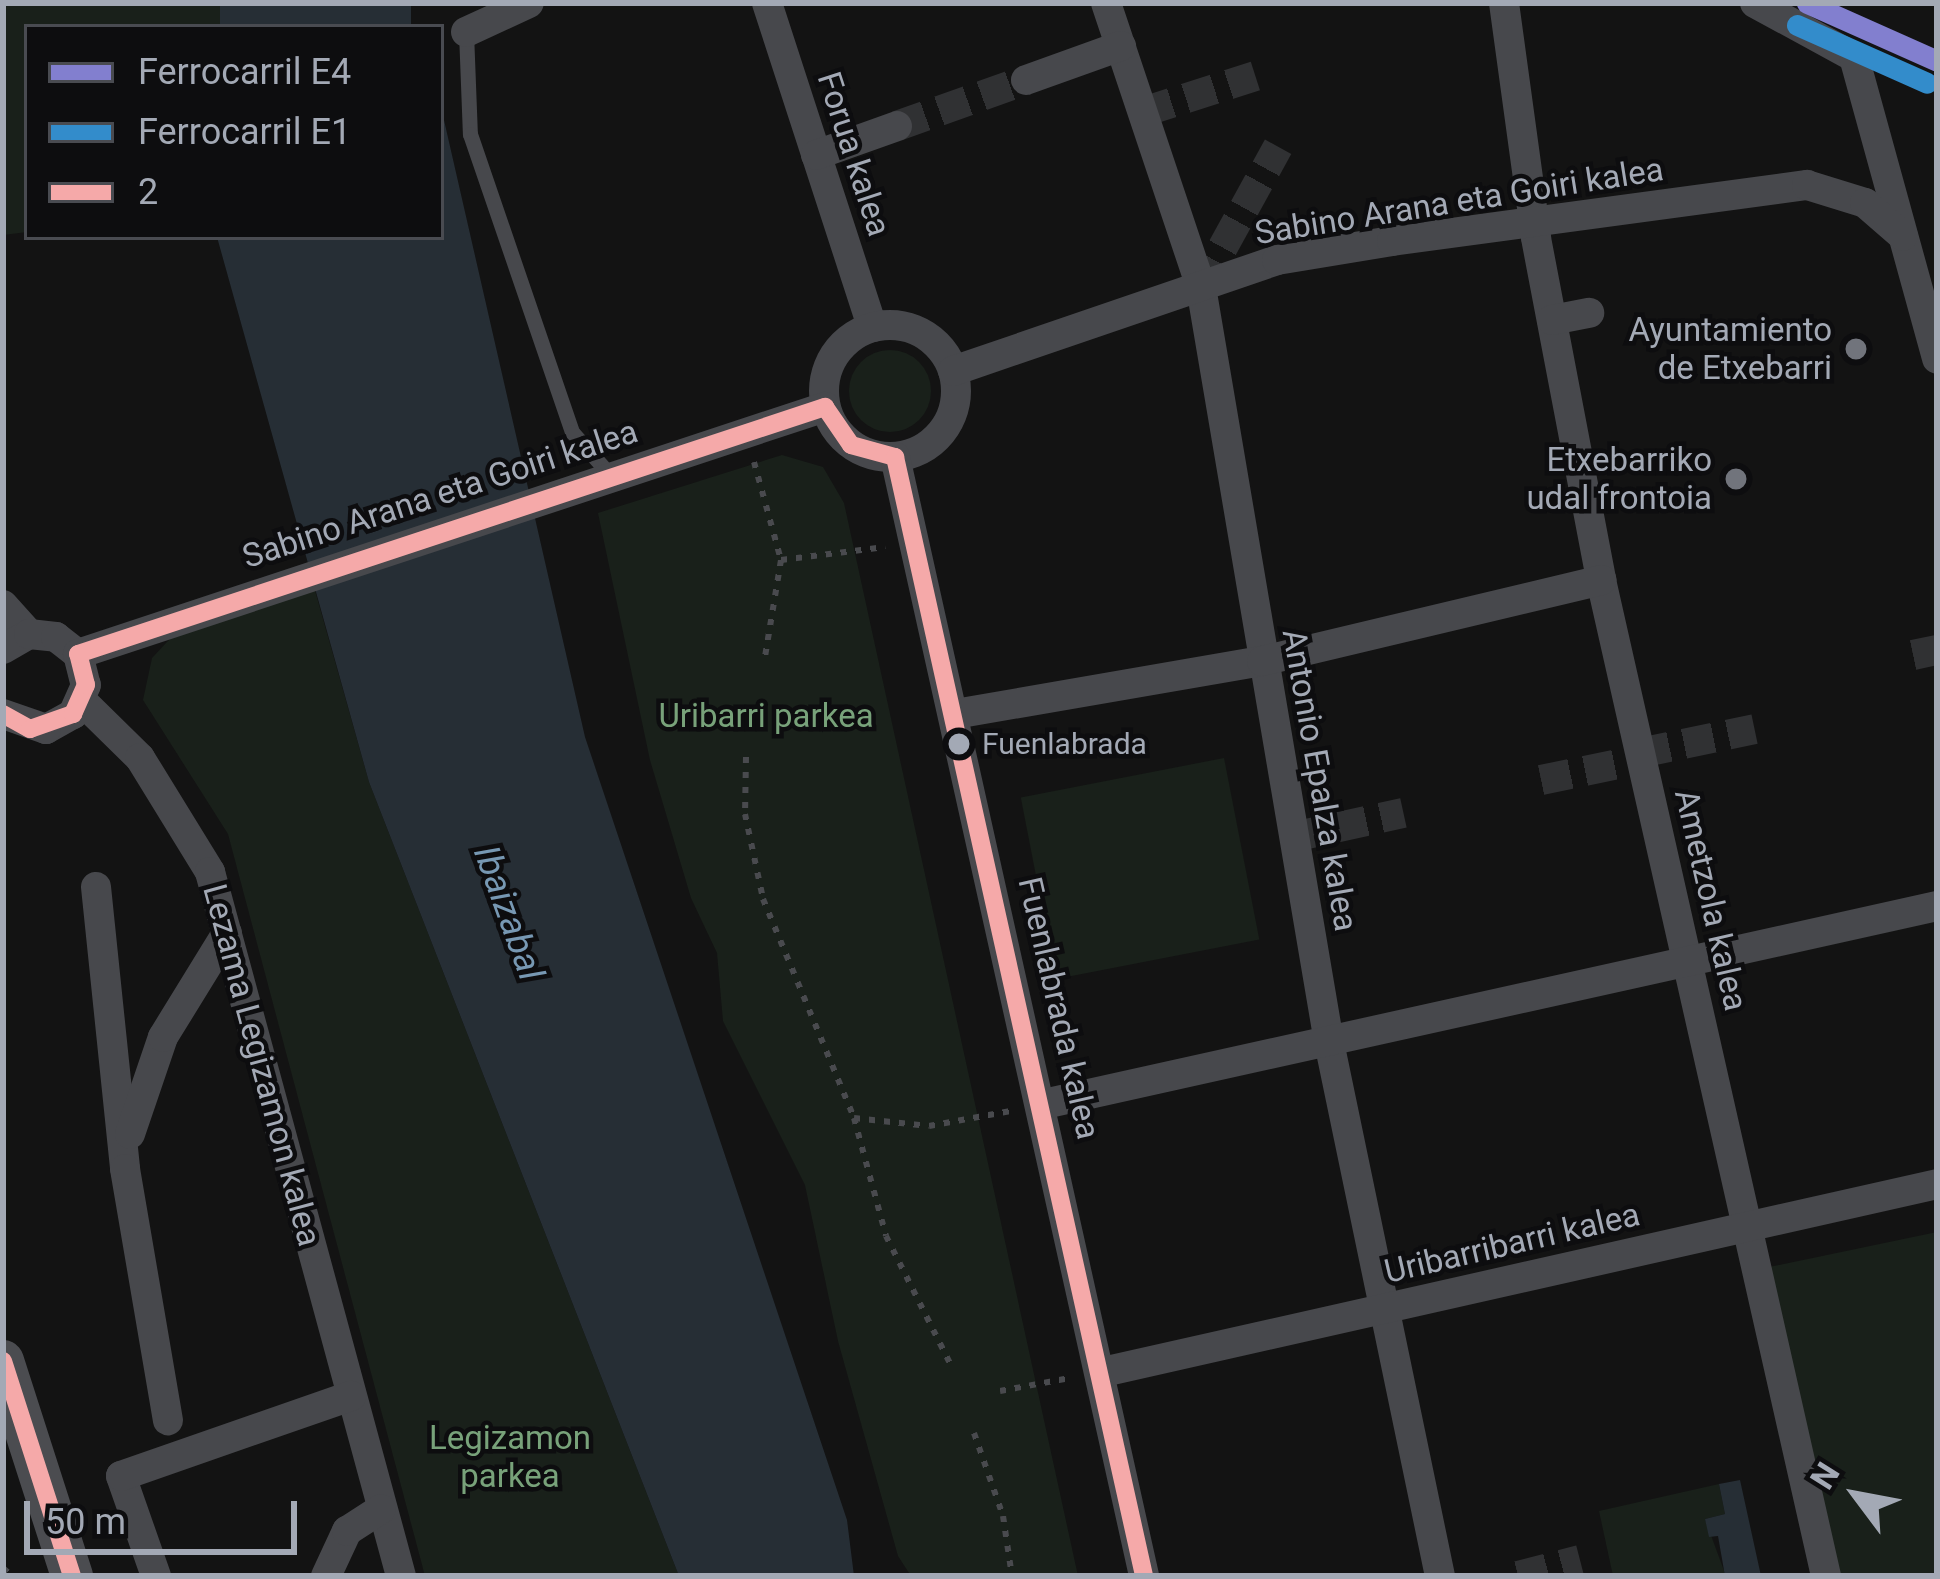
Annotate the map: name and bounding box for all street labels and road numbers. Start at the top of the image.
street label: Forua kalea [809,67,899,241]
street label: Sabino Arana eta Goiri kalea [1252,149,1666,253]
street label: Sabino Arana eta Goiri kalea [237,411,643,577]
street label: Antonio Epalza kalea [1274,626,1366,934]
street label: Ametzola kalea [1666,785,1756,1015]
street label: Fuenlabrada kalea [1010,873,1108,1143]
street label: Lezama Legizamon kalea [195,880,329,1250]
street label: Uribarribarri kalea [1381,1194,1643,1292]

